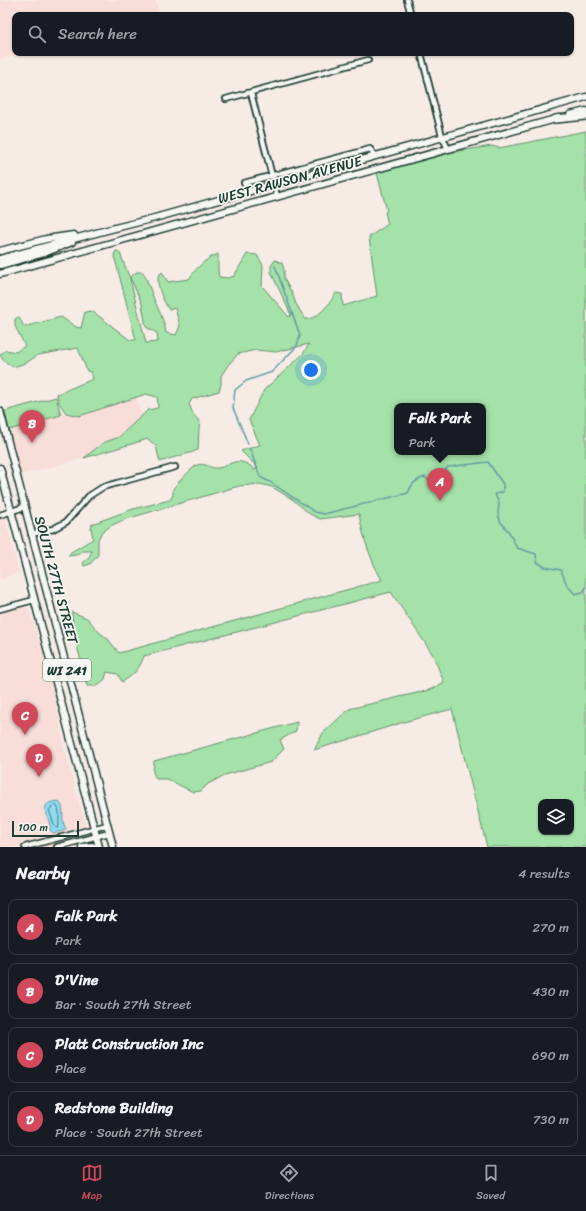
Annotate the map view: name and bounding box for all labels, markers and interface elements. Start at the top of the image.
search box [12,12,574,56]
text: Search here [58,21,137,47]
icon: search [26,23,48,45]
street label: WEST RAWSON AVENUE [215,148,366,211]
your location [301,360,321,380]
popup [394,403,486,455]
text: Falk Park [409,405,471,431]
pin: B [19,410,45,443]
text: Park [409,431,436,454]
pin: A [427,468,453,501]
street label: SOUTH 27TH STREET [27,513,85,648]
road number: WI 241 [43,659,91,681]
pin: C [12,702,38,735]
pin: D [26,744,52,777]
map controls [538,799,574,835]
button: layers [538,799,574,835]
text: 100 m [18,818,48,837]
scale bar [12,819,79,838]
text: Nearby [16,858,70,888]
text: 4 results [518,862,570,885]
text: Falk Park [55,903,117,929]
text: A [26,916,34,939]
text: 270 m [532,916,569,939]
text: Park [55,929,82,952]
text: D'Vine [55,967,98,993]
text: B [26,980,34,1003]
text: 430 m [532,980,569,1003]
text: Bar · South 27th Street [55,993,192,1016]
text: Platt Construction Inc [55,1031,204,1057]
text: C [26,1044,34,1067]
text: 690 m [532,1044,569,1067]
text: Place [55,1057,86,1080]
text: Redstone Building [55,1095,173,1121]
text: D [26,1108,34,1131]
text: 730 m [533,1108,569,1131]
text: Place · South 27th Street [55,1121,203,1144]
tab: Map [81,1162,103,1205]
tab: Directions [265,1162,314,1205]
tab: Saved [476,1162,505,1205]

